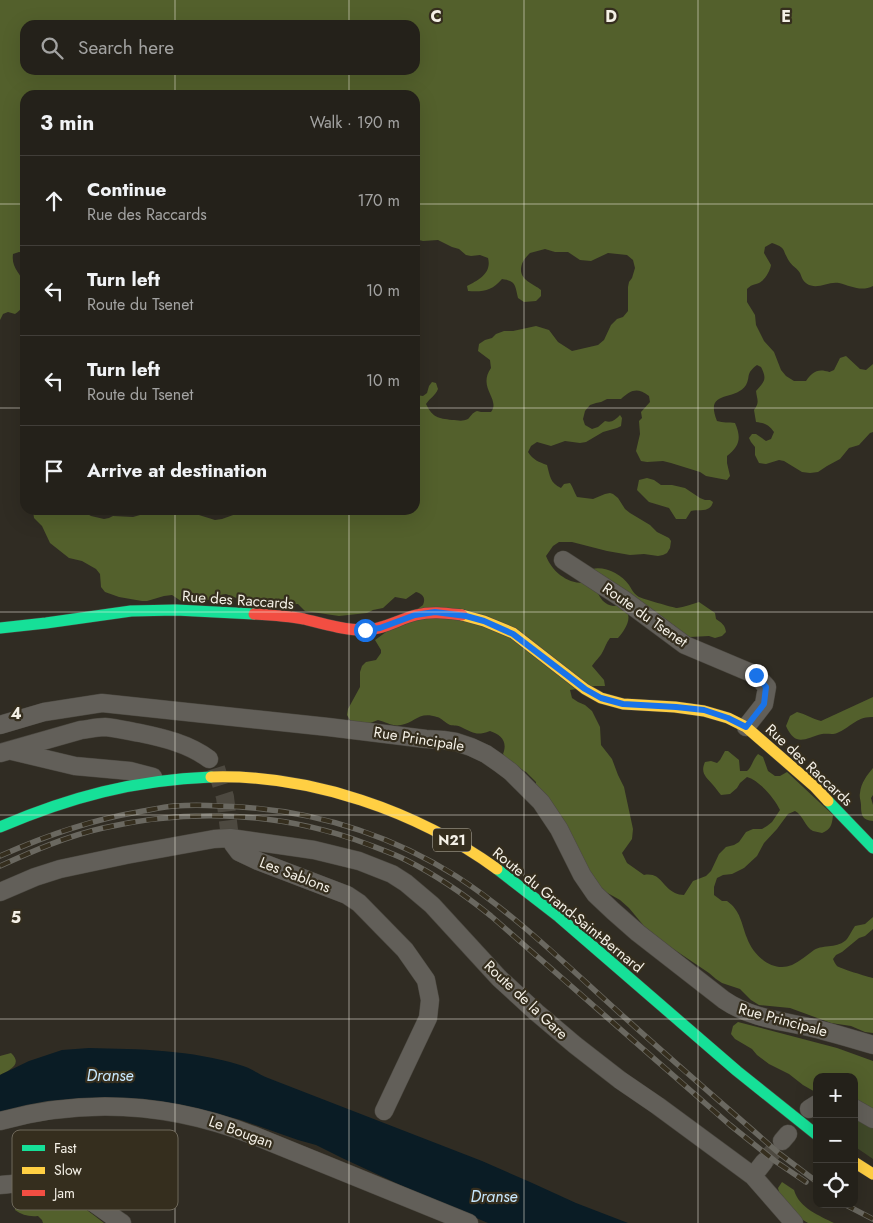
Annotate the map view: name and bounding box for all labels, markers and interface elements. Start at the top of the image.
text: C [430,5,442,28]
text: D [605,5,617,28]
text: E [781,5,791,28]
search box [20,20,420,75]
icon: search [38,34,66,62]
text: Search here [78,34,174,61]
text: 3 min [40,108,94,138]
text: Walk · 190 m [310,111,400,134]
text: Continue [87,176,166,203]
icon: ahead [40,187,68,215]
text: 170 m [358,189,400,212]
text: Rue des Raccards [87,203,207,226]
text: Turn left [87,266,160,293]
icon: left [40,277,68,305]
text: 10 m [366,279,400,302]
text: Route du Tsenet [87,293,193,316]
text: Turn left [87,356,160,383]
icon: left [40,367,68,395]
text: 10 m [366,369,400,392]
text: Route du Tsenet [87,383,193,406]
icon: arrive [40,457,68,485]
text: Arrive at destination [87,457,267,484]
street label: Route du Tsenet [598,577,692,653]
street label: Rue des Raccards [181,585,295,615]
route start [354,619,377,642]
route end [745,664,768,687]
text: 4 [10,702,22,725]
street label: Rue des Raccards [760,719,858,811]
street label: Rue Principale [372,721,466,757]
road number: N21 [433,828,471,852]
street label: Route du Grand-Saint-Bernard [488,842,648,978]
street label: Les Sablons [256,851,334,899]
text: 5 [11,906,21,929]
street label: Route de la Gare [479,955,573,1045]
street label: Rue Principale [736,998,830,1043]
water label: Dranse [86,1064,134,1087]
map controls [813,1073,858,1208]
button: + [813,1073,858,1118]
street label: Le Bougan [206,1110,276,1154]
button: − [813,1118,858,1163]
legend [12,1130,178,1210]
text: Fast [54,1138,77,1158]
text: Slow [54,1160,82,1180]
button: locate [813,1163,858,1208]
text: Jam [52,1183,75,1203]
water label: Dranse [470,1185,518,1208]

